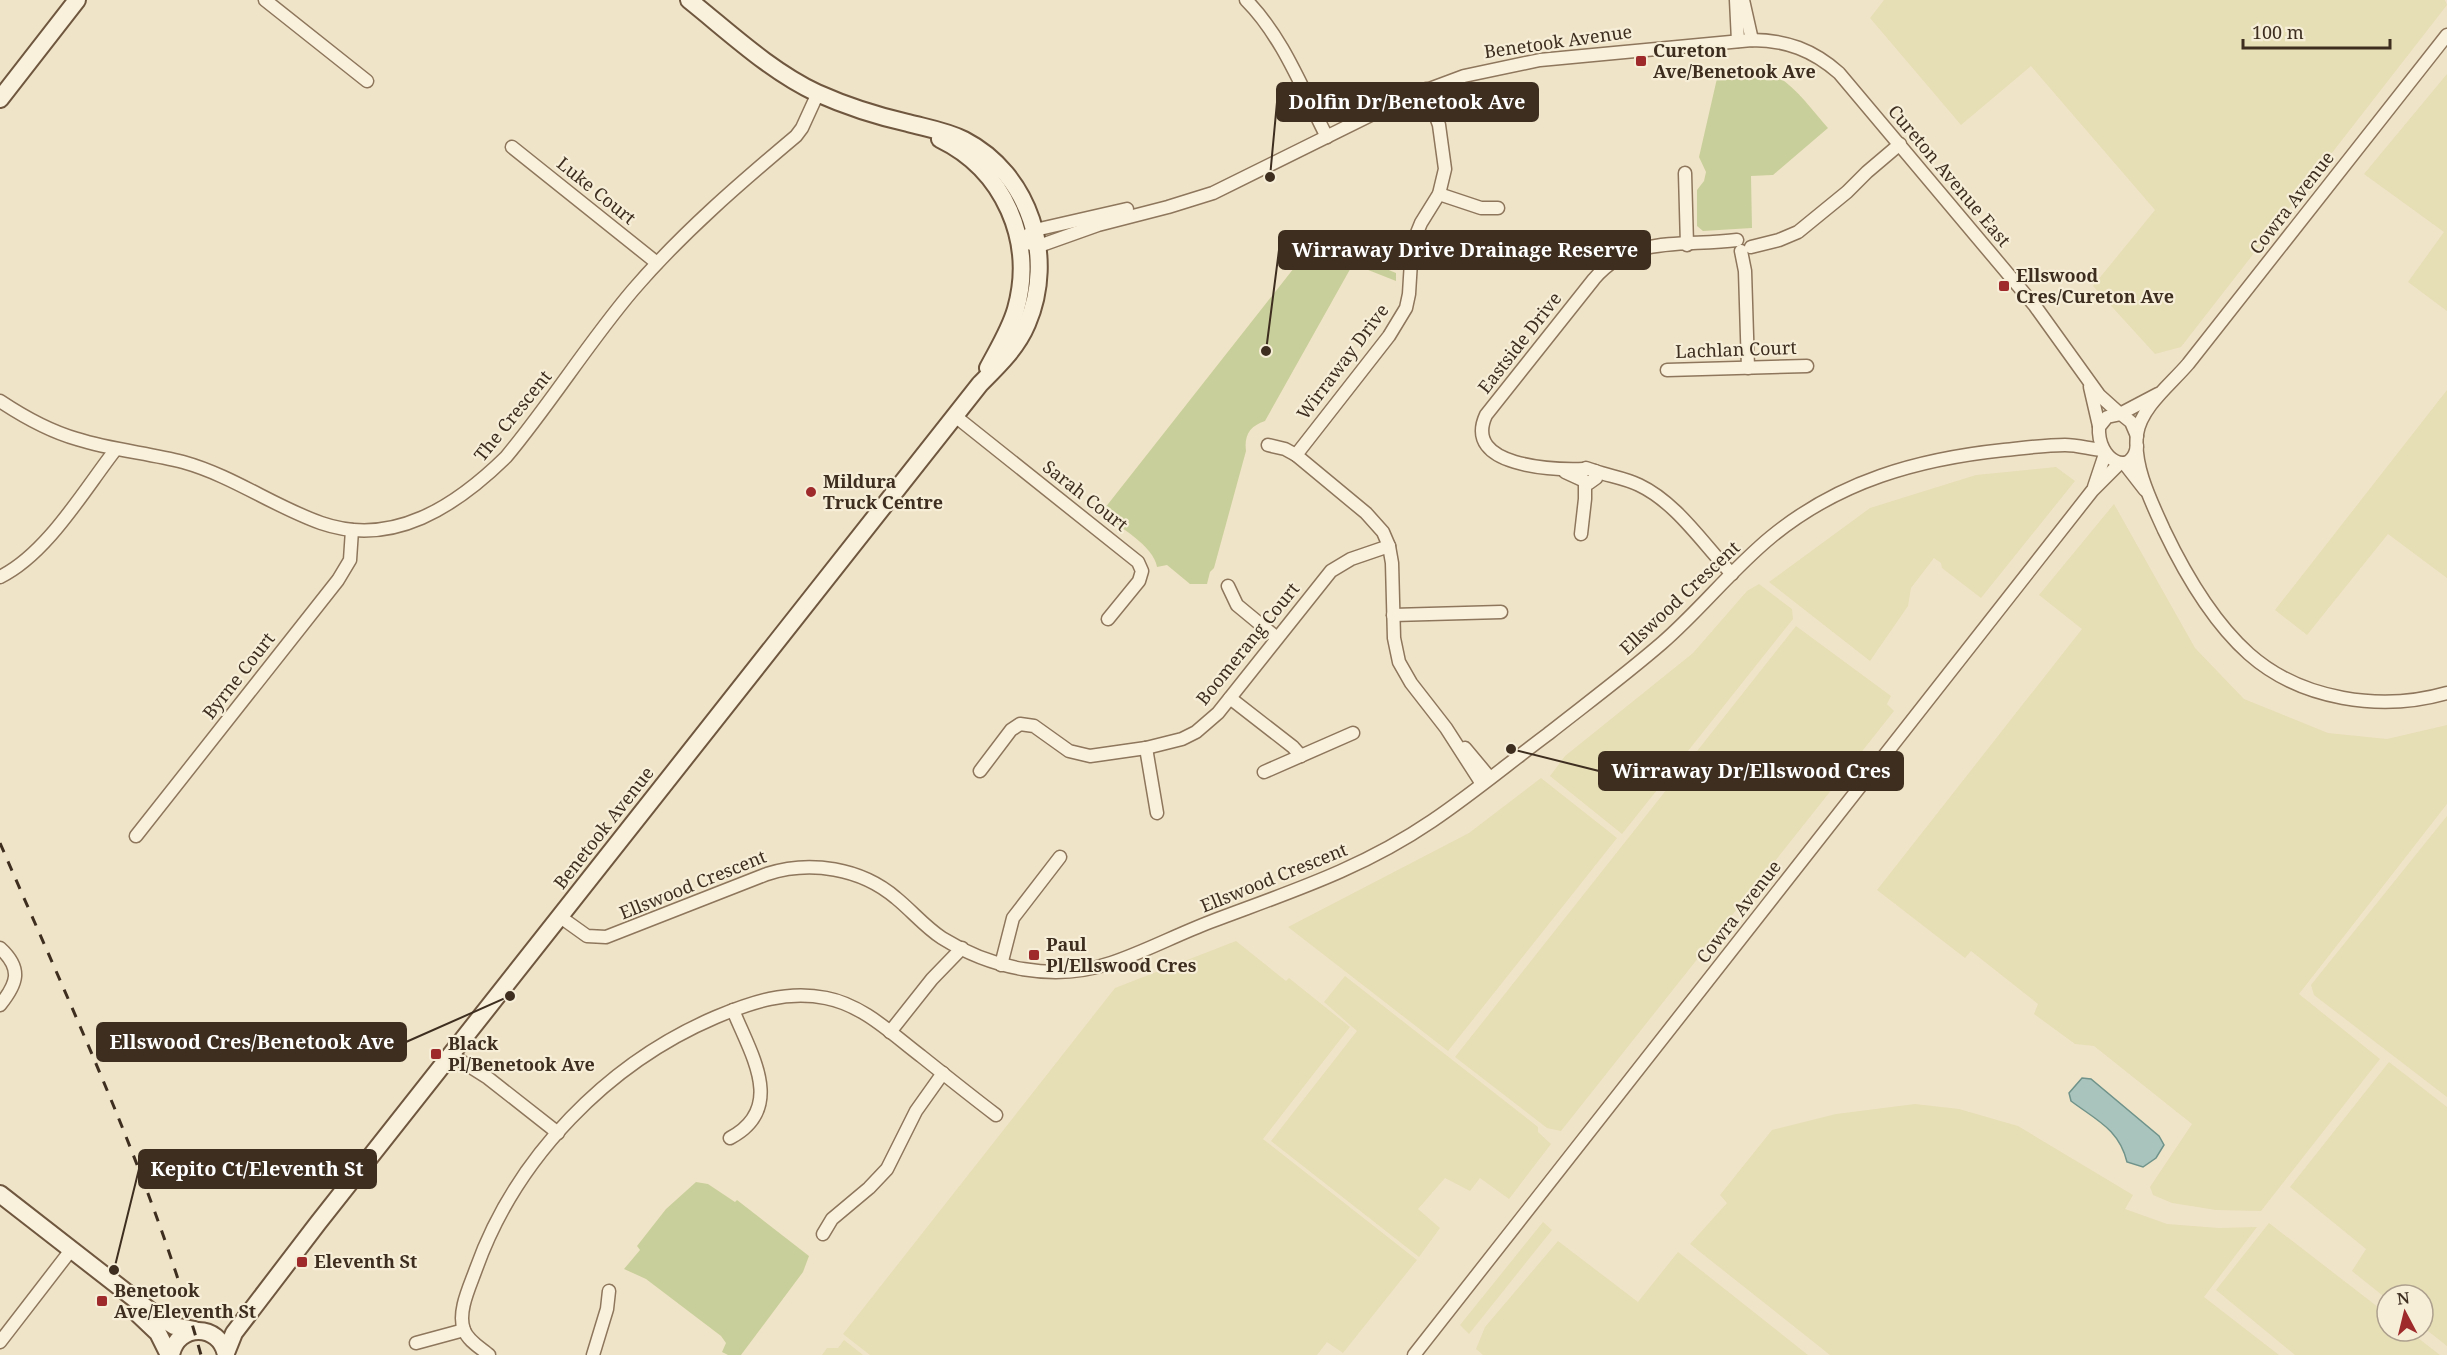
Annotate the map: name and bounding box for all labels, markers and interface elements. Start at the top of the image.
scale bar [2243,12,2390,50]
street label: Benetook Avenue [1482,19,1633,63]
text: 100 m [2252,20,2304,44]
place label: Cureton Ave/Benetook Ave [1653,38,1816,83]
marker: Cureton Ave/Benetook Ave [1634,54,1648,68]
callout: Dolfin Dr/Benetook Ave [1277,83,1538,121]
text: Dolfin Dr/Benetook Ave [1289,88,1525,115]
street label: Cureton Avenue East [1883,99,2016,251]
street label: Cowra Avenue [2244,146,2339,259]
street label: Luke Court [552,151,641,229]
callout: Wirraway Drive Drainage Reserve [1279,231,1650,269]
text: Wirraway Drive Drainage Reserve [1292,236,1638,263]
place label: Ellswood Cres/Cureton Ave [2016,263,2174,308]
marker: Ellswood Cres/Cureton Ave [1997,279,2011,293]
street label: Eastside Drive [1472,287,1566,398]
street label: Wirraway Drive [1291,299,1394,424]
street label: Lachlan Court [1675,335,1797,363]
street label: The Crescent [468,365,556,466]
street label: Sarah Court [1038,454,1133,536]
place label: Mildura Truck Centre [823,469,943,514]
marker: Mildura Truck Centre [804,485,818,499]
street label: Ellswood Crescent [1614,535,1745,659]
street label: Boomerang Court [1190,577,1304,710]
street label: Byrne Court [197,627,280,724]
callout: Wirraway Dr/Ellswood Cres [1599,752,1903,790]
text: Wirraway Dr/Ellswood Cres [1611,757,1891,784]
street label: Benetook Avenue [548,761,659,894]
street label: Ellswood Crescent [1197,837,1351,917]
street label: Ellswood Crescent [616,844,770,924]
street label: Cowra Avenue [1691,855,1786,968]
place label: Paul Pl/Ellswood Cres [1046,932,1197,977]
marker: Paul Pl/Ellswood Cres [1027,948,1041,962]
callout: Ellswood Cres/Benetook Ave [97,1023,406,1061]
text: Ellswood Cres/Benetook Ave [110,1028,394,1055]
place label: Black Pl/Benetook Ave [448,1031,595,1076]
marker: Black Pl/Benetook Ave [429,1047,443,1061]
callout: Kepito Ct/Eleventh St [139,1150,376,1188]
text: Kepito Ct/Eleventh St [150,1155,364,1182]
place label: Eleventh St [314,1249,417,1273]
marker: Eleventh St [295,1255,309,1269]
place label: Benetook Ave/Eleventh St [114,1278,256,1323]
north arrow [2375,1283,2435,1343]
text: N [2396,1286,2411,1310]
marker: Benetook Ave/Eleventh St [95,1294,109,1308]

